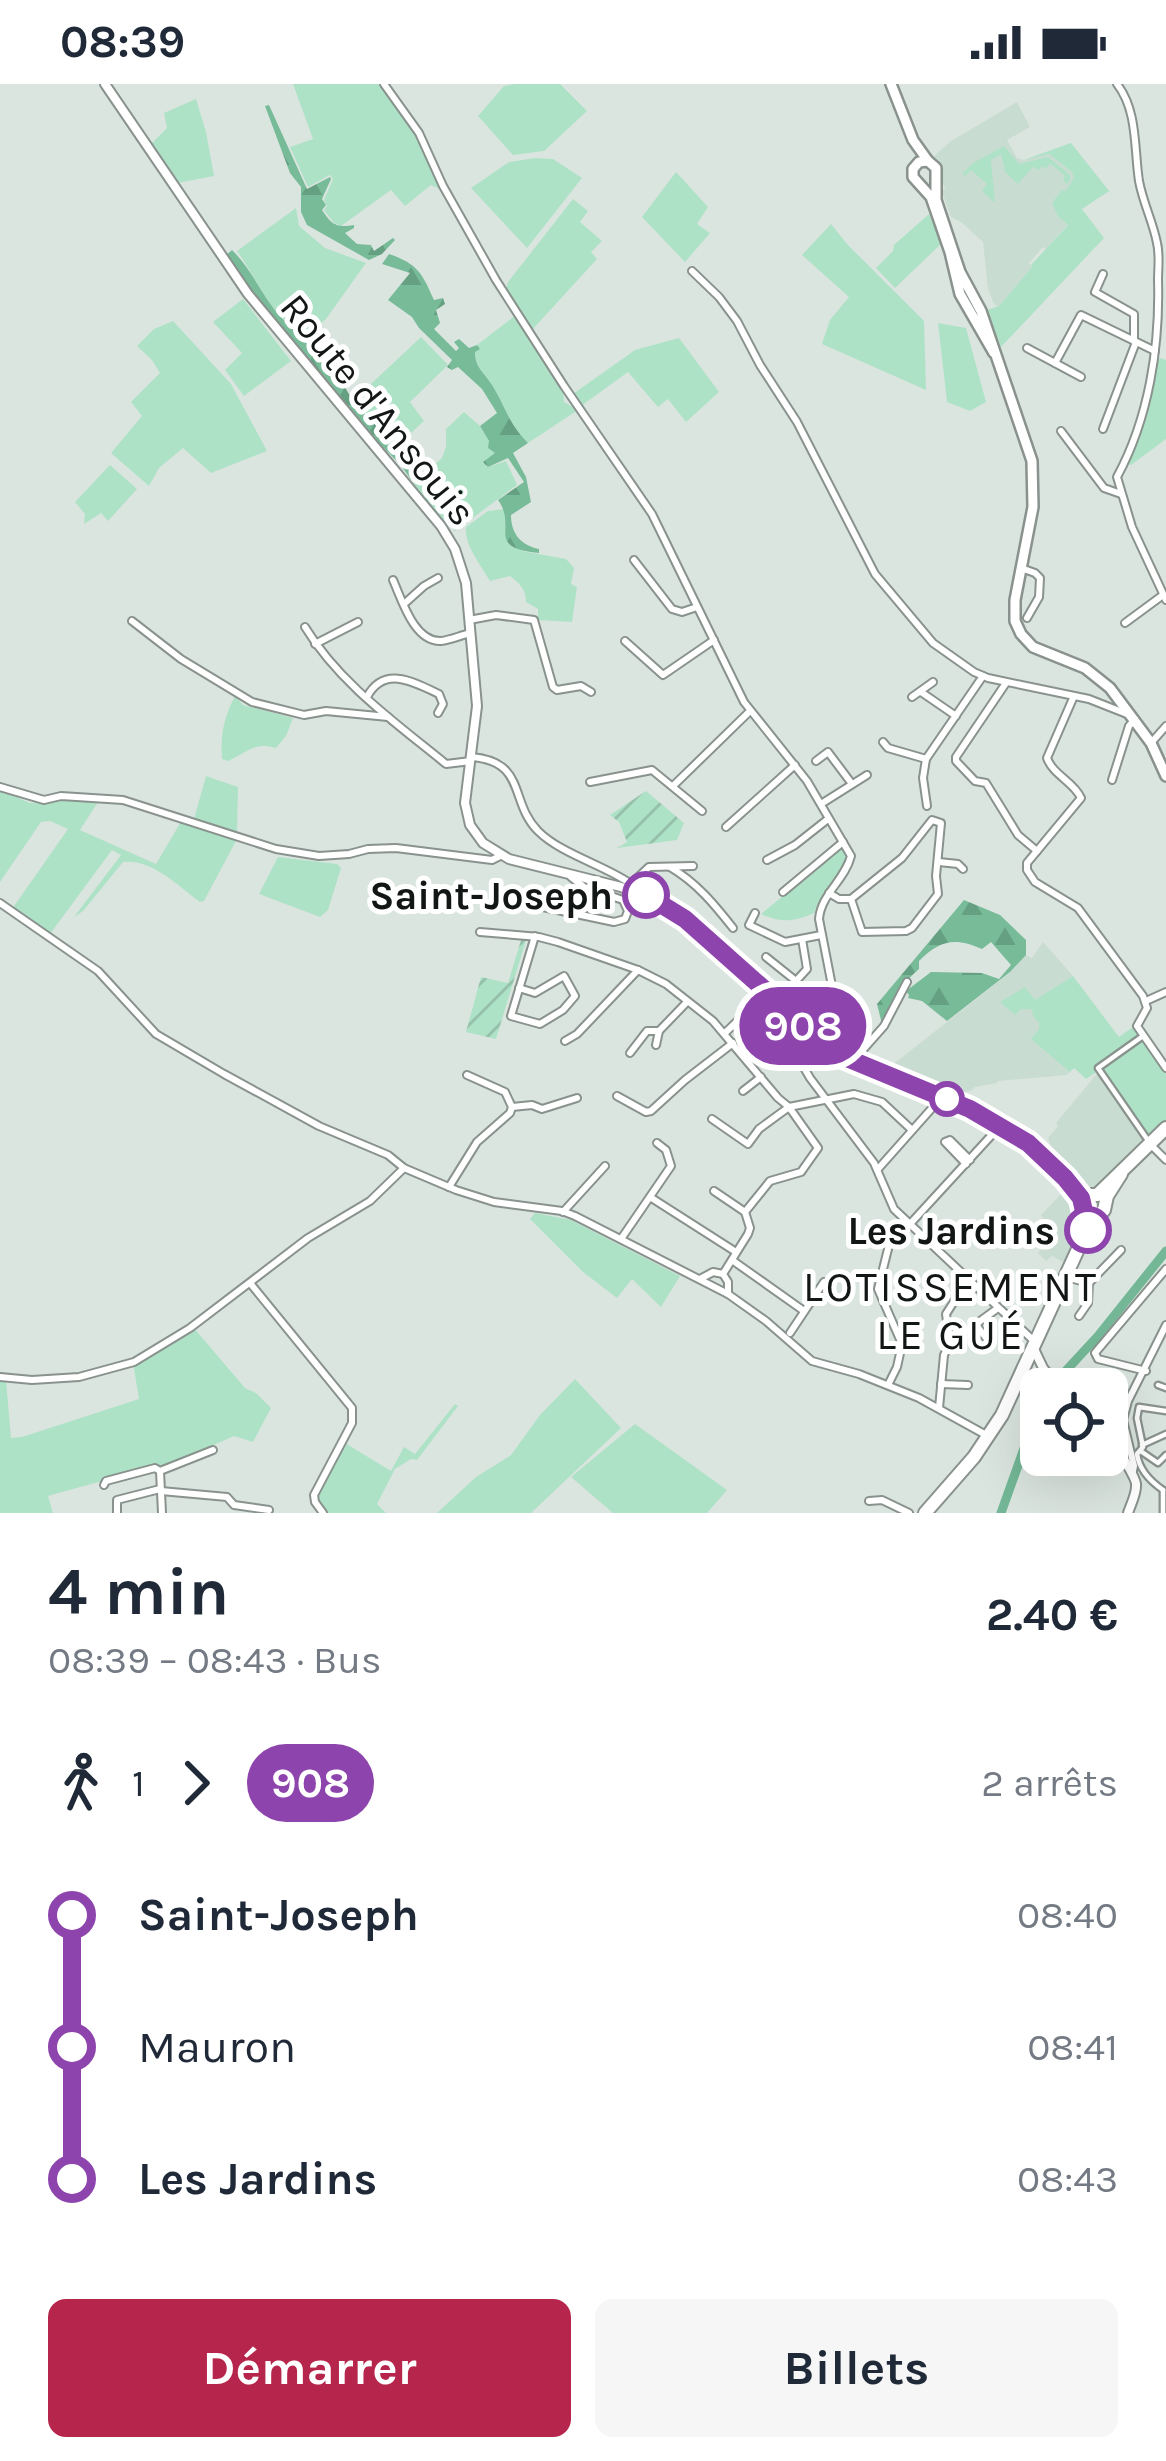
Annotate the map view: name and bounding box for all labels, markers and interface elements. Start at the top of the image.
text: 08:39 [60,16,185,68]
street label: Route d'Ansouis [271,285,486,535]
place label: Saint-Joseph [370,873,613,919]
marker: Saint-Joseph [624,873,668,917]
line badge: 908 [734,987,872,1065]
text: 908 [763,1001,843,1051]
unlabelled marker [931,1083,963,1115]
place label: Les Jardins [848,1208,1055,1254]
marker: Les Jardins [1066,1208,1110,1252]
district label: LOTISSEMENT LE GUÉ [803,1262,1099,1360]
map controls [1020,1368,1128,1476]
button: locate [1020,1368,1128,1476]
text: 4 min [48,1553,229,1631]
text: 2.40 € [986,1589,1118,1641]
text: 08:39 – 08:43 · Bus [48,1637,381,1683]
icon: walk [48,1750,114,1816]
icon: forward [163,1750,229,1816]
text: 908 [271,1758,350,1808]
text: 1 [132,1760,145,1806]
text: 2 arrêts [981,1760,1118,1806]
text: Saint-Joseph [138,1889,419,1941]
text: 08:40 [1017,1892,1118,1938]
text: Mauron [138,2021,296,2073]
text: 08:41 [1027,2024,1118,2070]
text: Les Jardins [138,2153,377,2205]
text: 08:43 [1017,2156,1118,2202]
button: Démarrer [48,2299,571,2437]
button: Billets [595,2299,1118,2437]

